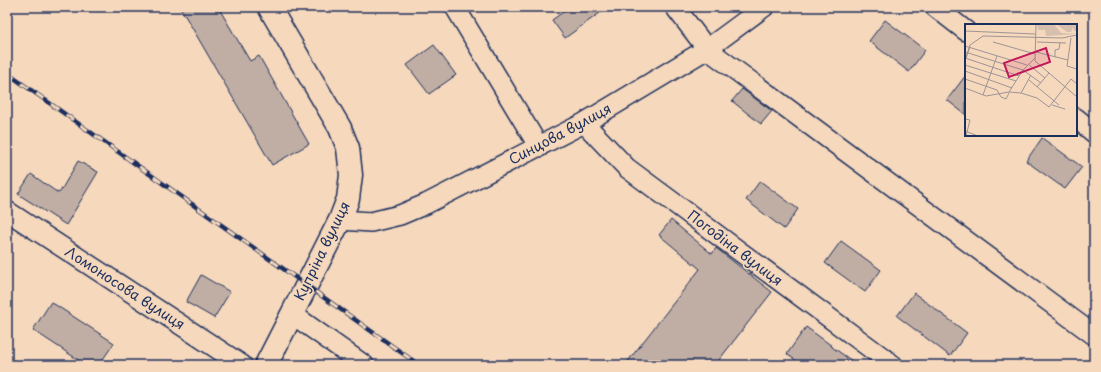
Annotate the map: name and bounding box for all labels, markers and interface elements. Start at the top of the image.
inset map [965,24,1077,136]
street label: Синцова вулиця [505,98,615,169]
street label: Купріна вулиця [288,198,355,304]
street label: Погодіна вулиця [683,205,787,290]
street label: Ломоносова вулиця [61,241,189,334]

